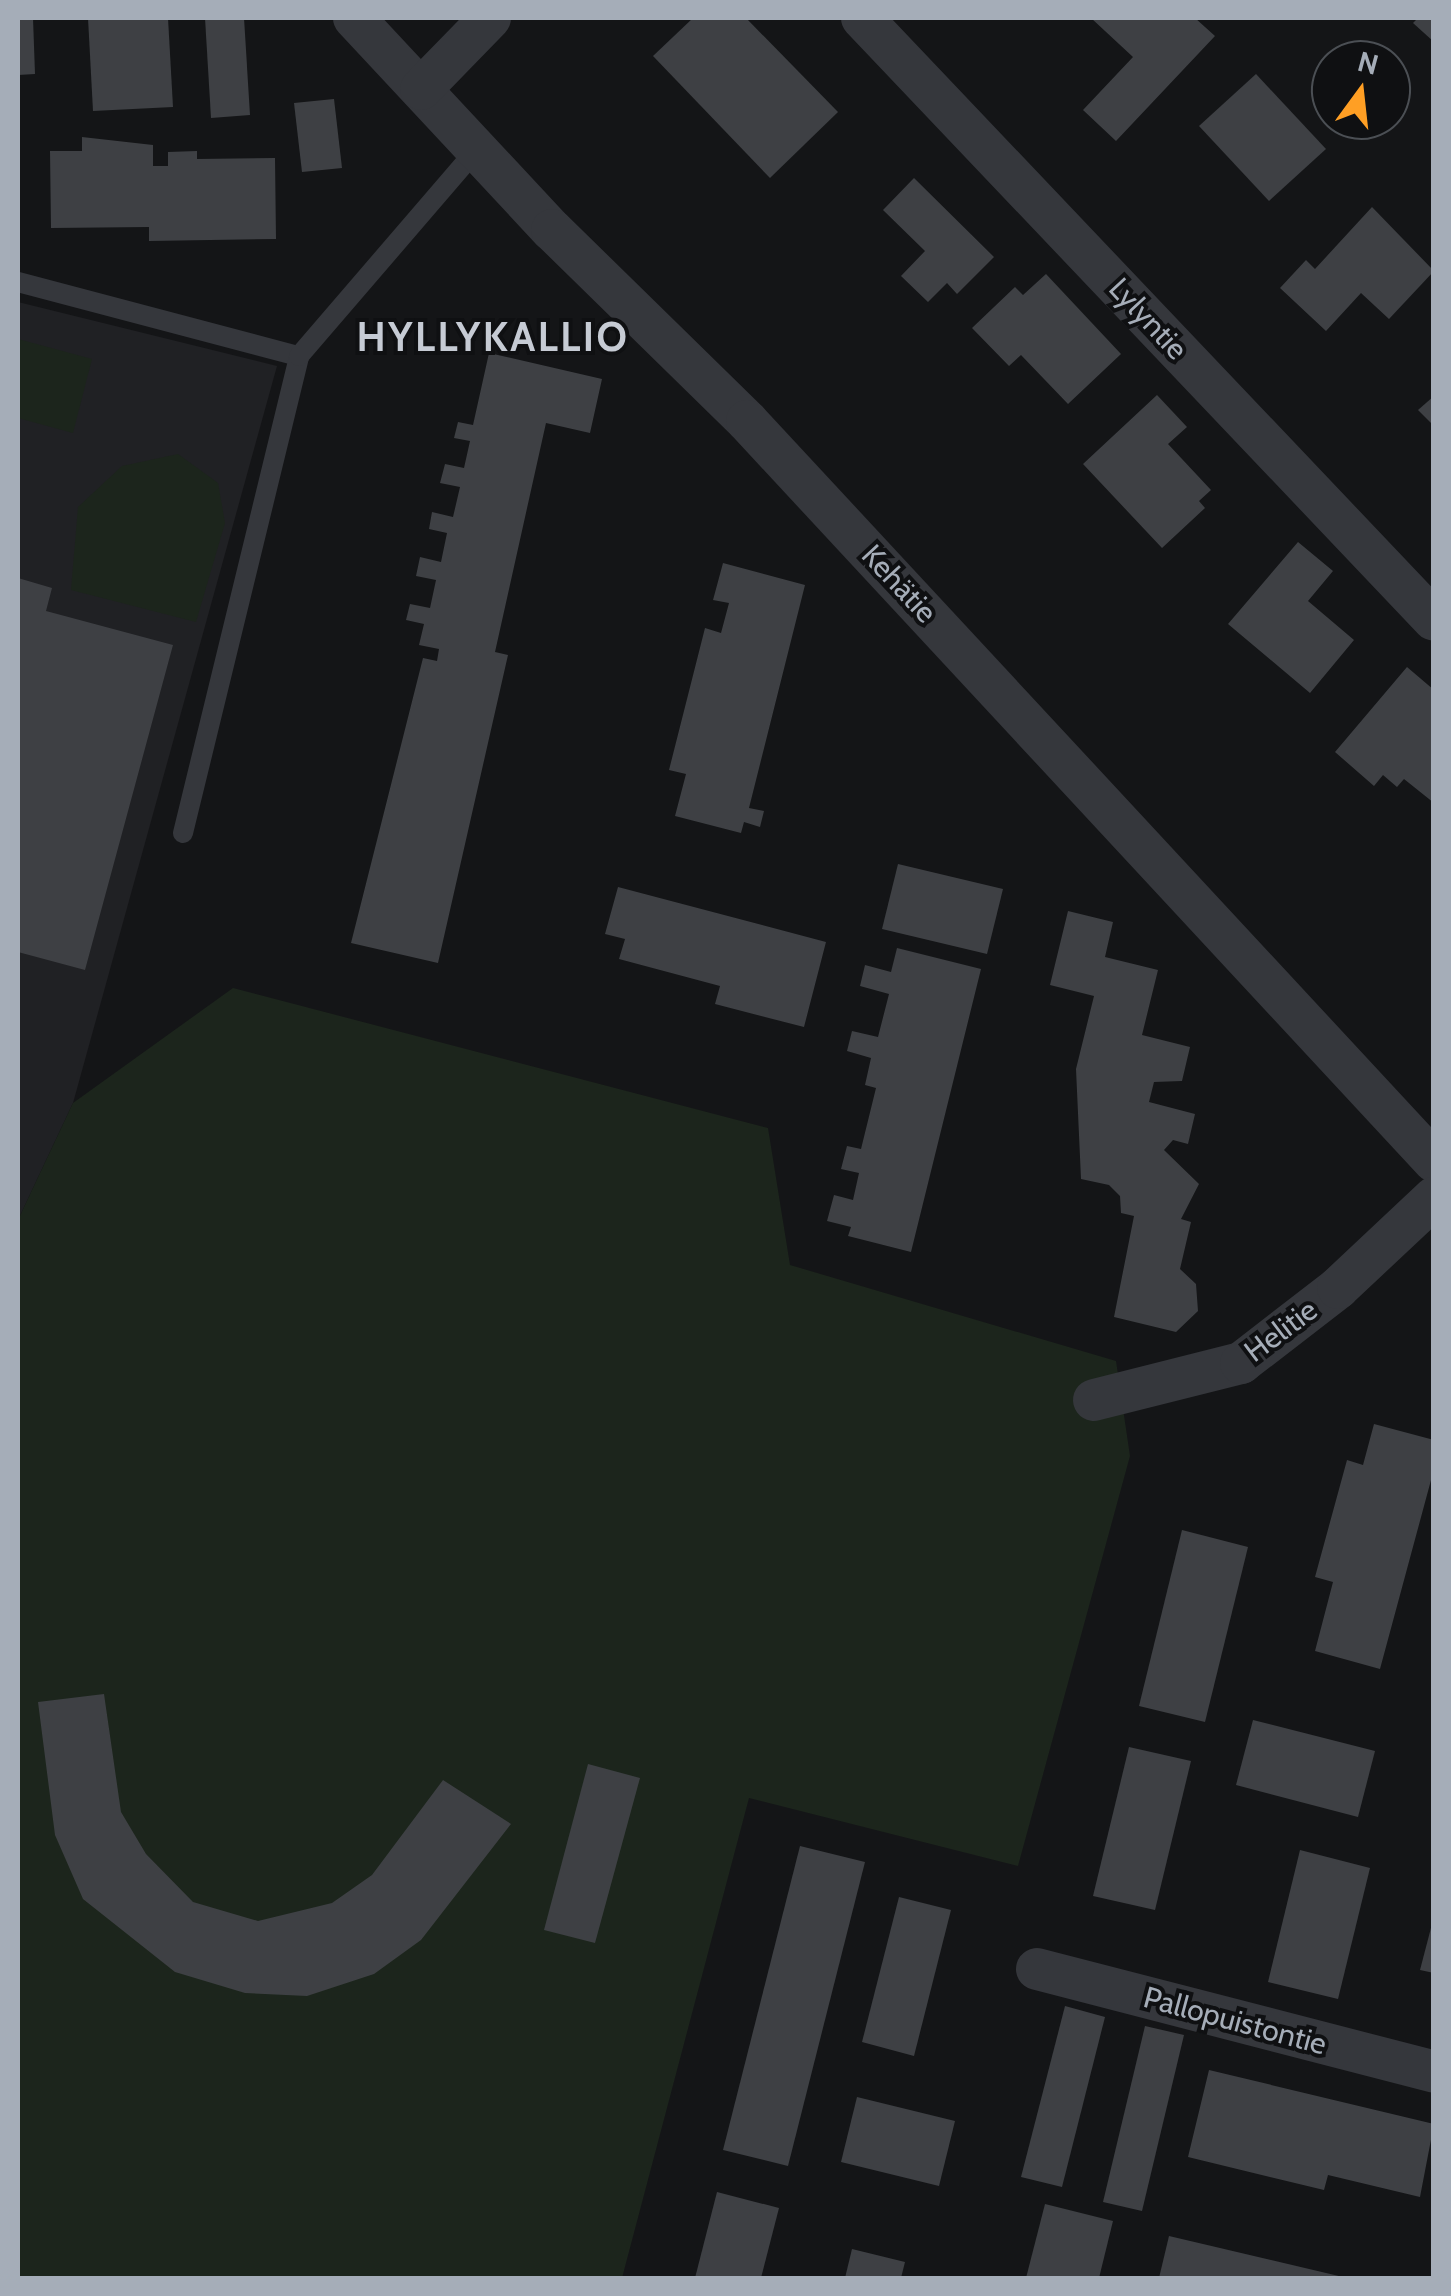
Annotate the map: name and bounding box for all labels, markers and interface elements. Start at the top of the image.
north arrow [1311,40,1411,140]
text: N [1354,44,1382,82]
street label: Lylyntie [1101,271,1195,367]
district label: HYLLYKALLIO [357,313,629,361]
street label: Kehätie [854,538,944,630]
street label: Helitie [1238,1292,1324,1370]
street label: Pallopuistontie [1140,1979,1330,2063]

